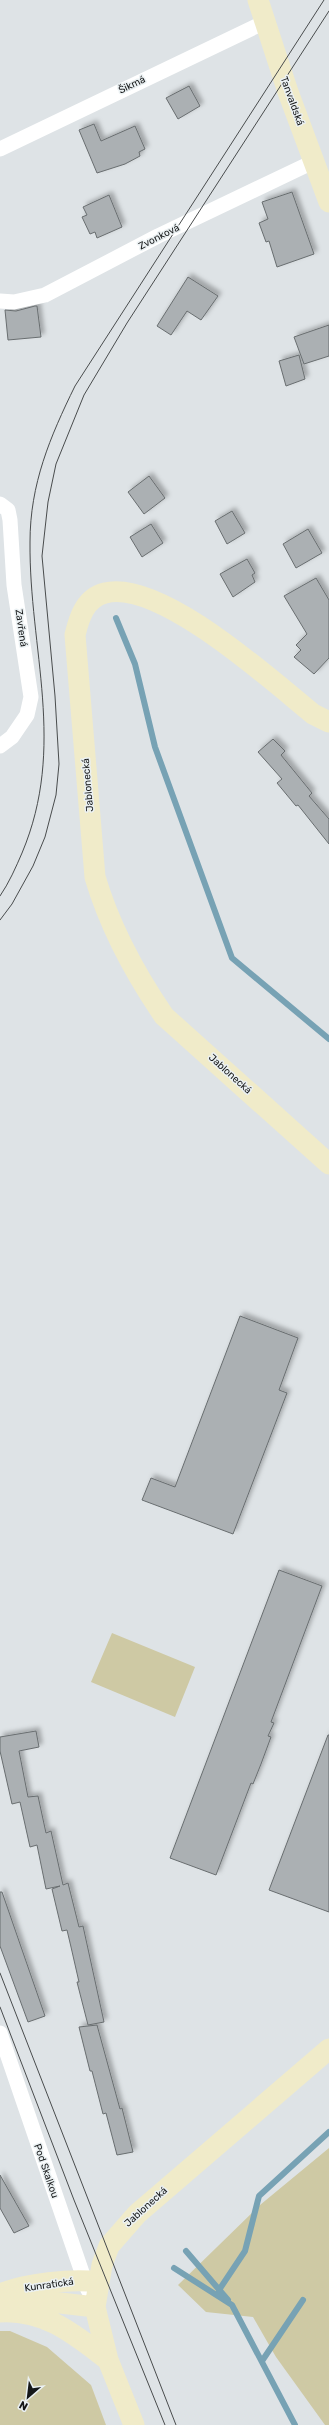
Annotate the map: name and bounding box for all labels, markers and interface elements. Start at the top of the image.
street label: Šikmá [117,74,147,96]
street label: Tanvaldská [278,75,306,127]
street label: Zvonková [137,222,181,252]
street label: Zavřená [12,608,30,648]
street label: Jablonecká [80,758,96,812]
street label: Jablonecká [206,1052,254,1096]
street label: Pod Skalkou [31,2142,61,2200]
street label: Jablonecká [122,2185,170,2229]
street label: Kunratická [24,2276,74,2294]
north arrow [8,2377,48,2417]
text: N [17,2398,30,2413]

